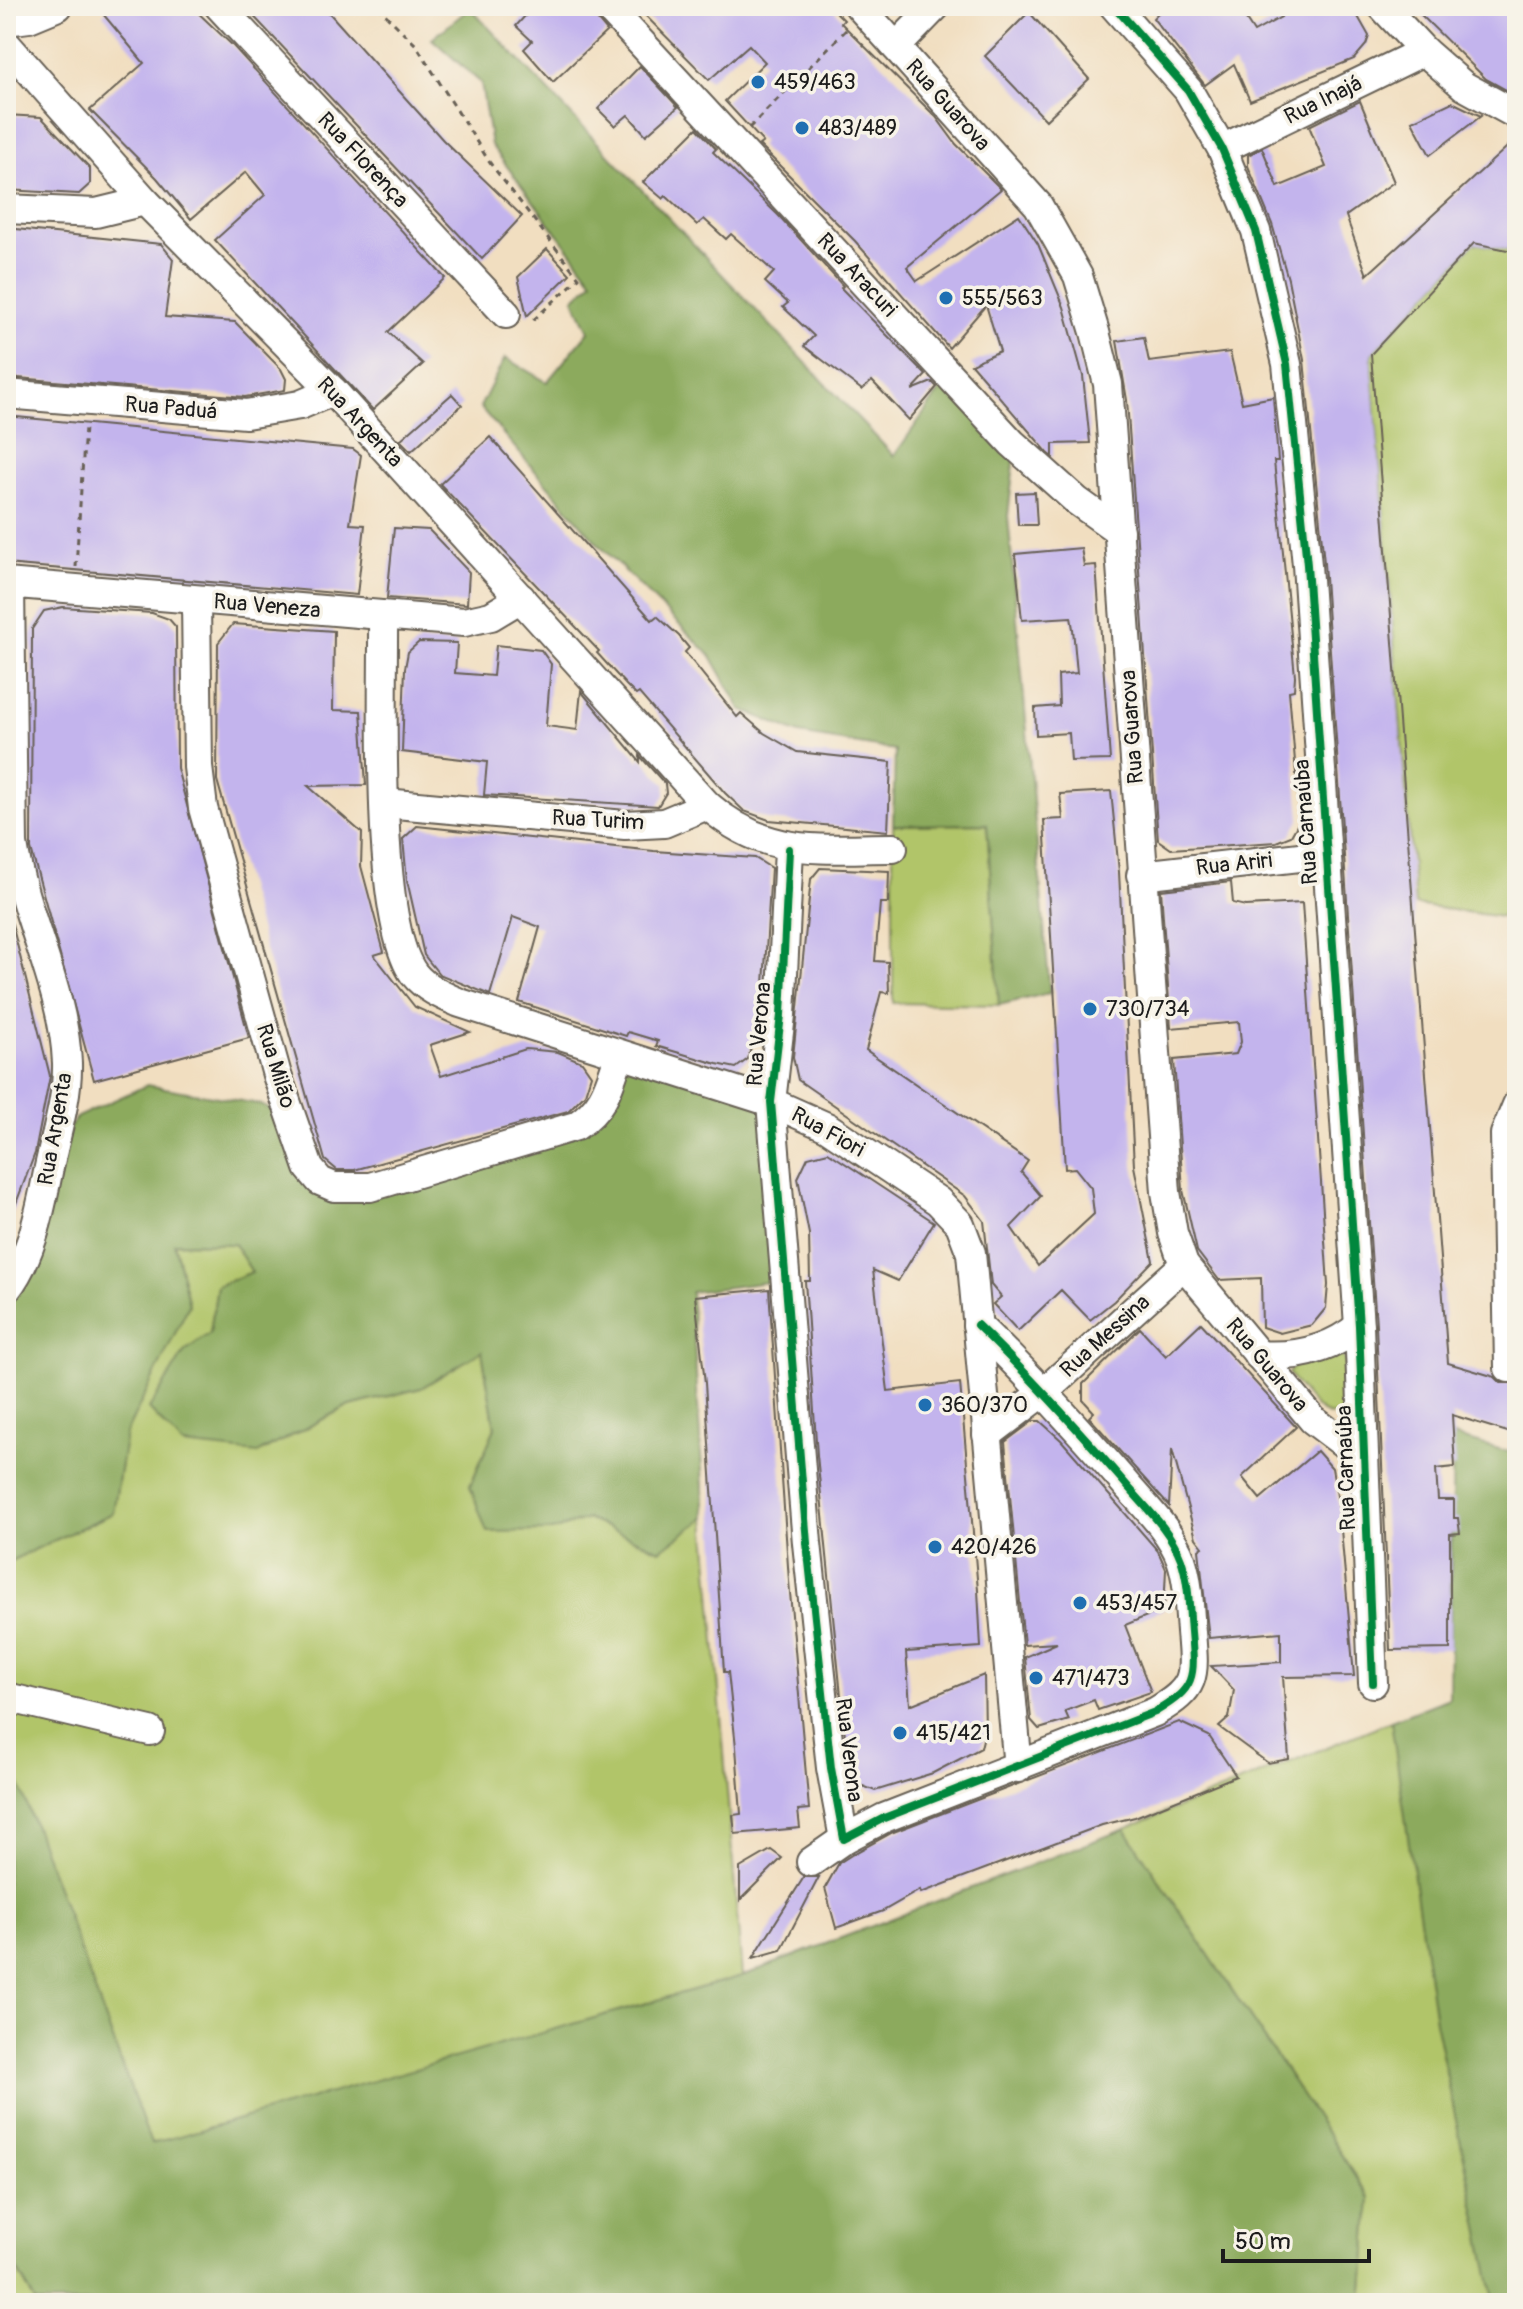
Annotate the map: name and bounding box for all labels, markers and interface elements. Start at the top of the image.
street label: Rua Guarova [899,53,997,157]
place label: 459/463 [774,68,856,96]
street label: Rua Inajá [1280,69,1366,131]
marker: 459/463 [749,73,767,91]
street label: Rua Florença [311,106,415,214]
place label: 483/489 [818,114,897,142]
marker: 483/489 [793,119,811,137]
street label: Rua Aracuri [811,227,903,323]
place label: 555/563 [962,284,1043,312]
marker: 555/563 [937,289,955,307]
street label: Rua Argenta [311,371,409,473]
street label: Rua Paduá [124,390,218,426]
street label: Rua Veneza [212,587,322,625]
street label: Rua Guarova [1114,669,1150,785]
street label: Rua Carnaúba [1288,758,1324,886]
street label: Rua Turim [551,804,645,836]
street label: Rua Ariri [1194,846,1274,882]
street label: Rua Verona [740,981,778,1087]
place label: 730/734 [1106,995,1190,1023]
marker: 730/734 [1081,1000,1099,1018]
street label: Rua Milão [250,1020,302,1112]
street label: Rua Argenta [31,1071,79,1187]
street label: Rua Fiori [786,1100,870,1164]
street label: Rua Messina [1054,1288,1156,1384]
street label: Rua Guarova [1220,1312,1314,1418]
place label: 360/370 [941,1391,1028,1419]
marker: 360/370 [916,1396,934,1414]
street label: Rua Carnaúba [1330,1405,1362,1531]
place label: 420/426 [951,1533,1037,1561]
marker: 420/426 [926,1538,944,1556]
place label: 453/457 [1096,1589,1178,1617]
marker: 453/457 [1071,1594,1089,1612]
place label: 471/473 [1052,1664,1130,1692]
marker: 471/473 [1027,1669,1045,1687]
street label: Rua Verona [829,1696,869,1804]
place label: 415/421 [916,1719,991,1747]
marker: 415/421 [891,1724,909,1742]
scale bar [1223,2213,1369,2263]
text: 50 m [1235,2227,1291,2256]

